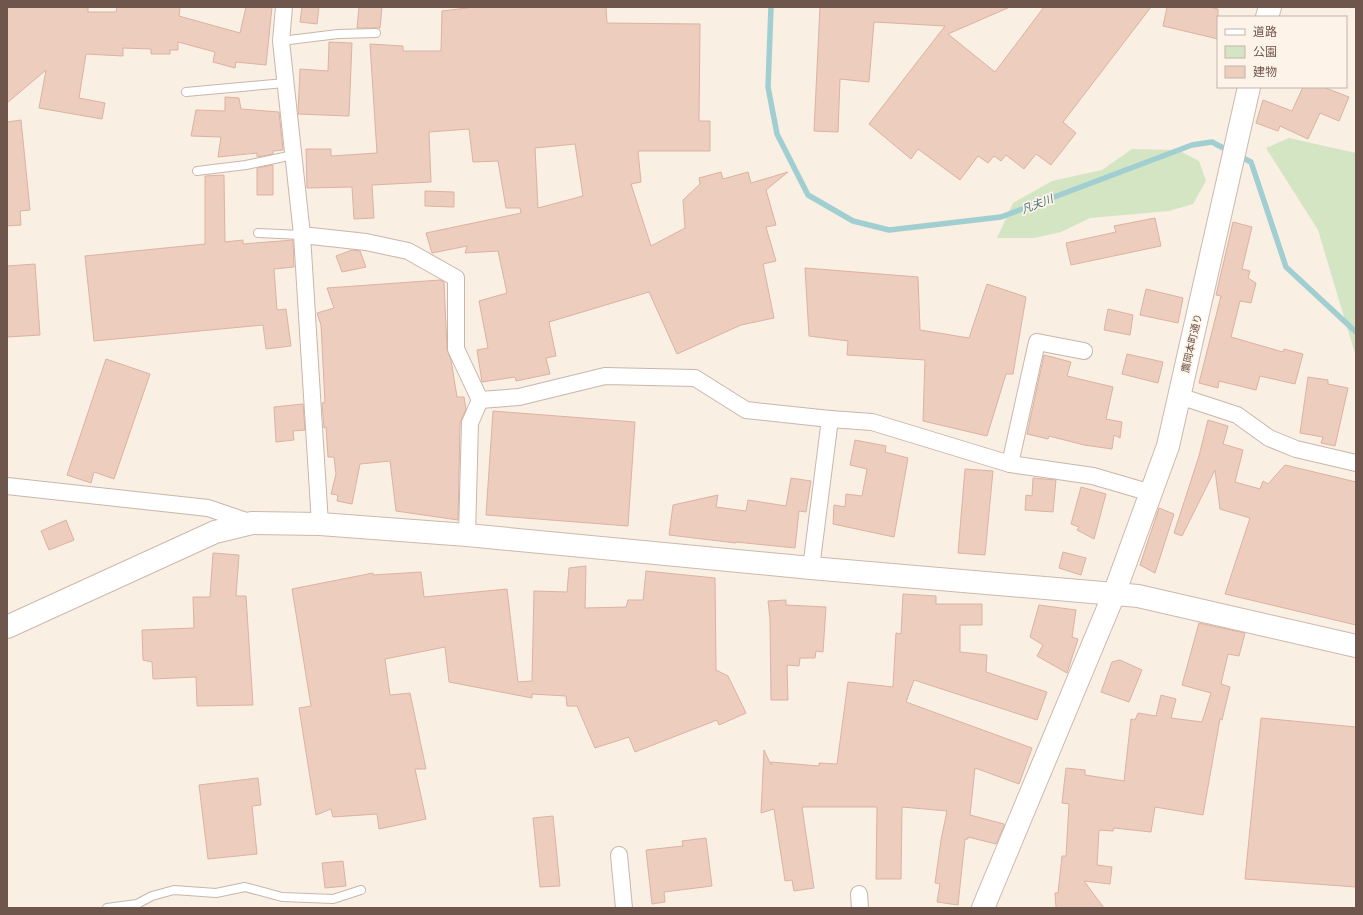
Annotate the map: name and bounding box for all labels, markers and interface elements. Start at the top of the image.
legend [1217,16,1347,88]
text: 道路 [1253,25,1277,39]
text: 公園 [1253,45,1277,59]
text: 建物 [1253,65,1277,79]
water label: 凡夫川 [1019,192,1056,216]
street label: 鷹岡本町通り [1179,313,1204,374]

